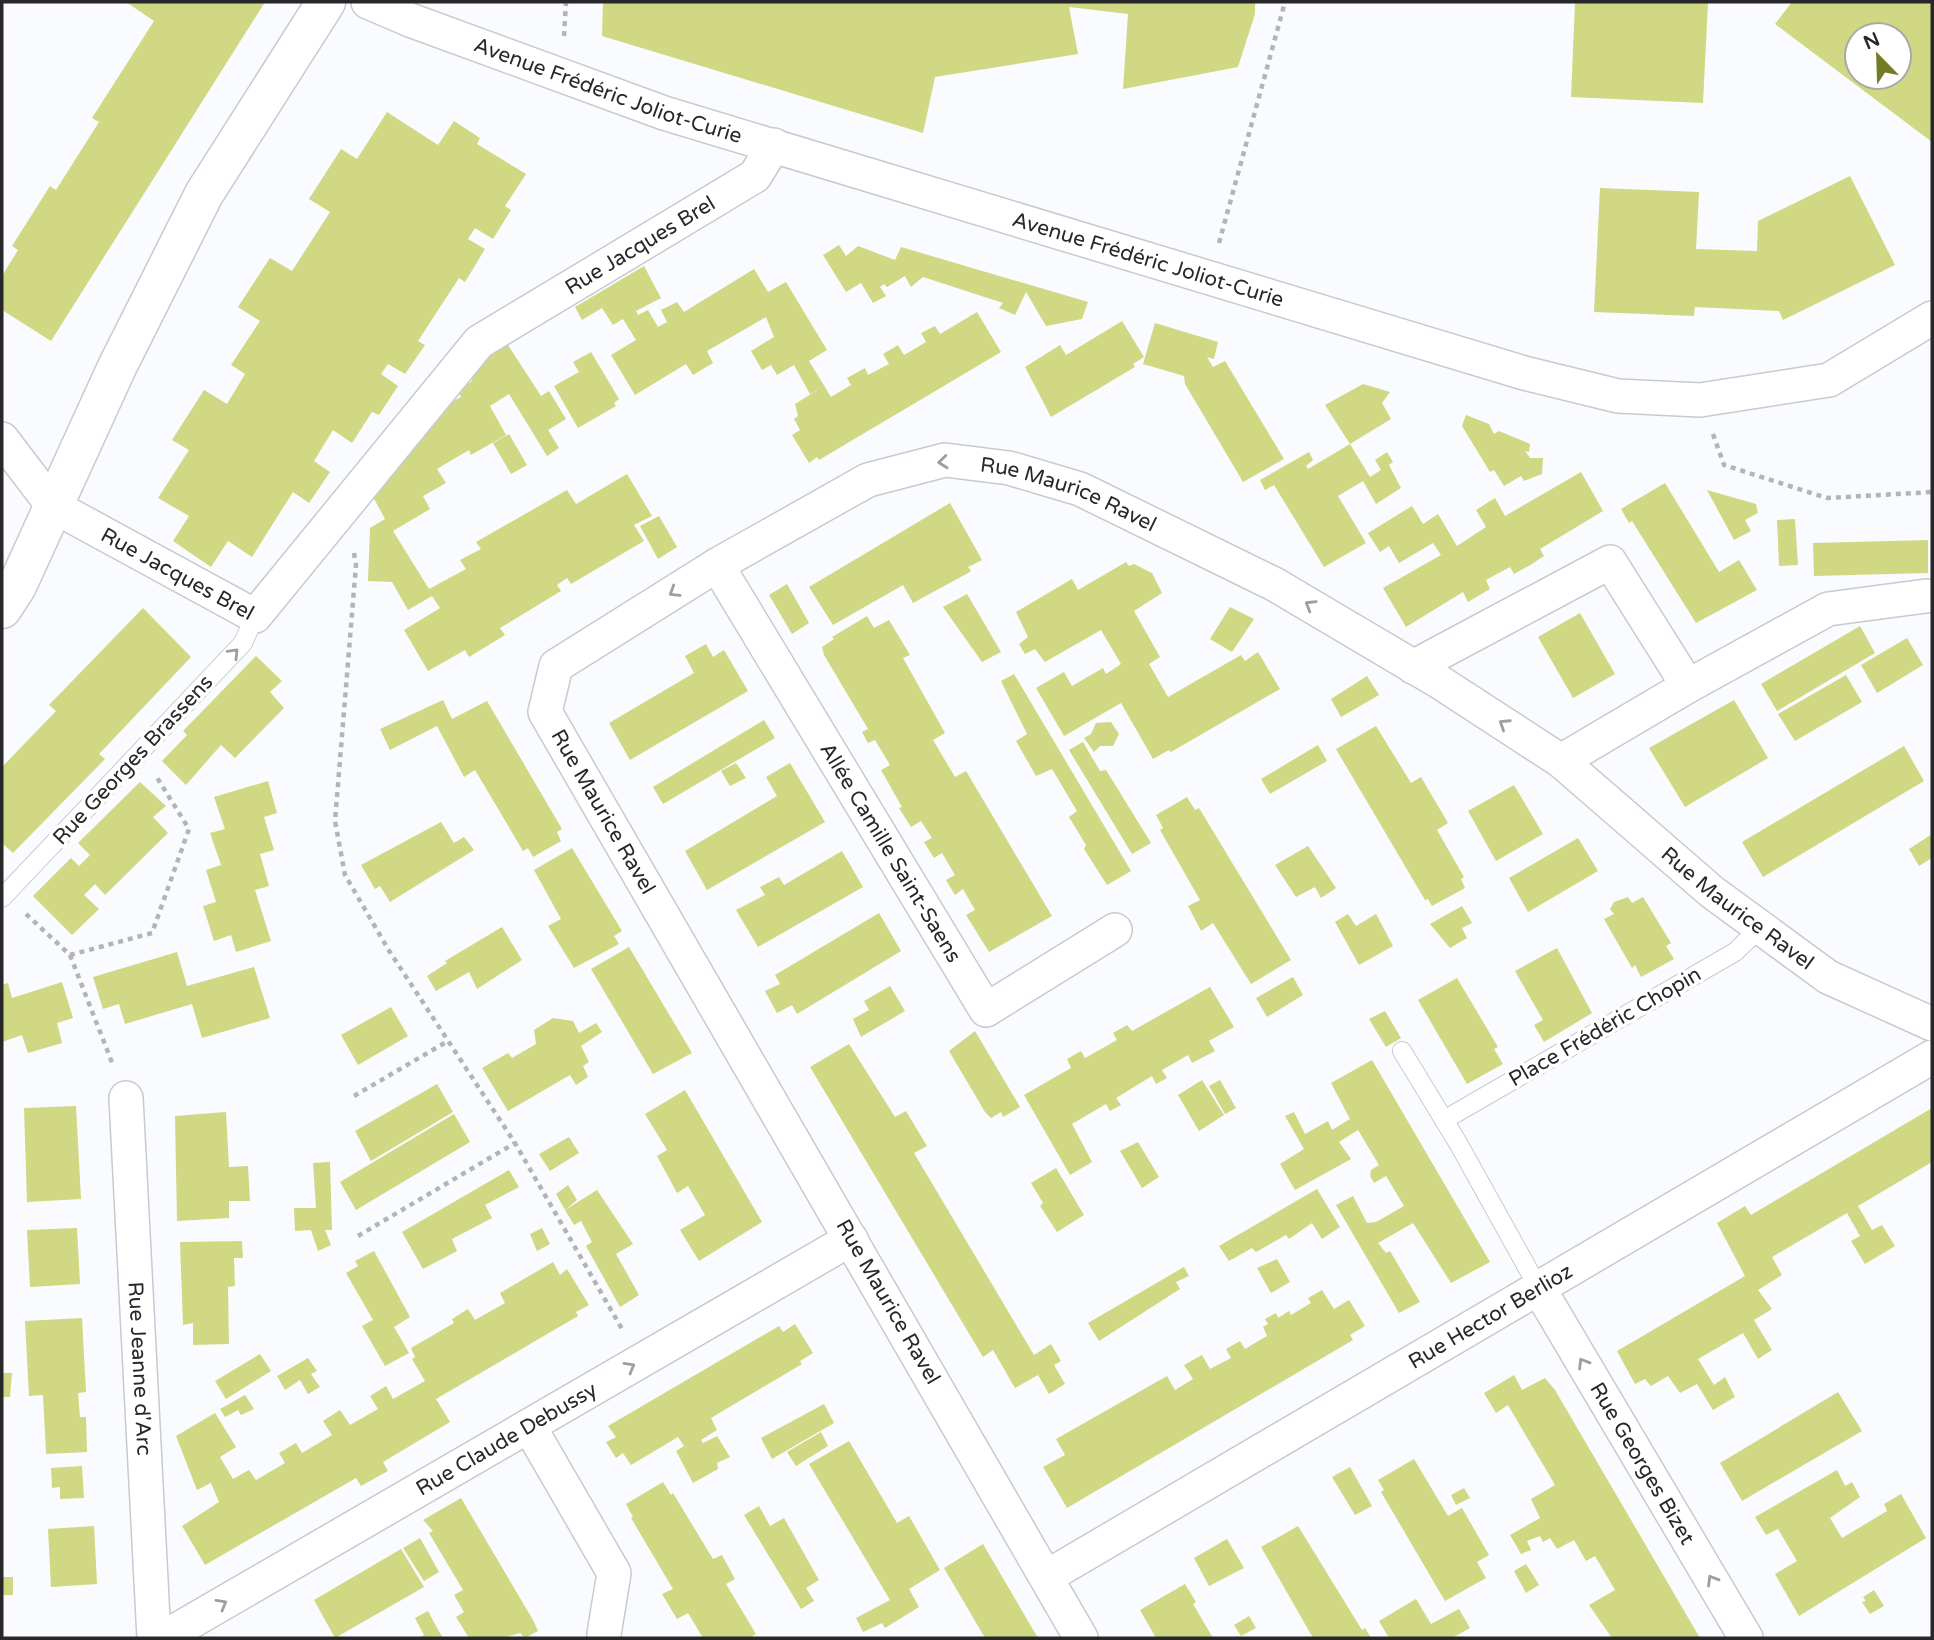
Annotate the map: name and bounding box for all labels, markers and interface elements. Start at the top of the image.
north arrow [1843,21,1913,91]
text: N [1860,28,1883,54]
street label: Avenue Frédéric Joliot-Curie [471,32,745,148]
street label: Rue Jacques Brel [560,190,720,300]
street label: Avenue Frédéric Joliot-Curie [1009,207,1287,312]
street label: Rue Maurice Ravel [979,452,1160,537]
one-way arrow [937,455,949,470]
street label: Rue Jacques Brel [97,522,258,626]
one-way arrow [669,584,682,597]
one-way arrow [1305,601,1318,614]
one-way arrow [226,648,238,661]
street label: Rue Georges Brassens [48,670,218,850]
one-way arrow [1499,720,1512,732]
street label: Rue Maurice Ravel [546,725,660,899]
street label: Allée Camille Saint-Saens [815,738,967,967]
street label: Rue Maurice Ravel [1656,841,1819,975]
street label: Place Frédéric Chopin [1504,962,1706,1092]
street label: Rue Maurice Ravel [831,1215,945,1389]
street label: Rue Hector Berlioz [1404,1258,1577,1374]
street label: Rue Jeanne d'Arc [123,1281,157,1456]
one-way arrow [1578,1357,1591,1370]
one-way arrow [623,1362,636,1375]
street label: Rue Claude Debussy [412,1377,601,1501]
street label: Rue Georges Bizet [1585,1378,1700,1549]
one-way arrow [1707,1574,1720,1587]
one-way arrow [214,1599,227,1612]

